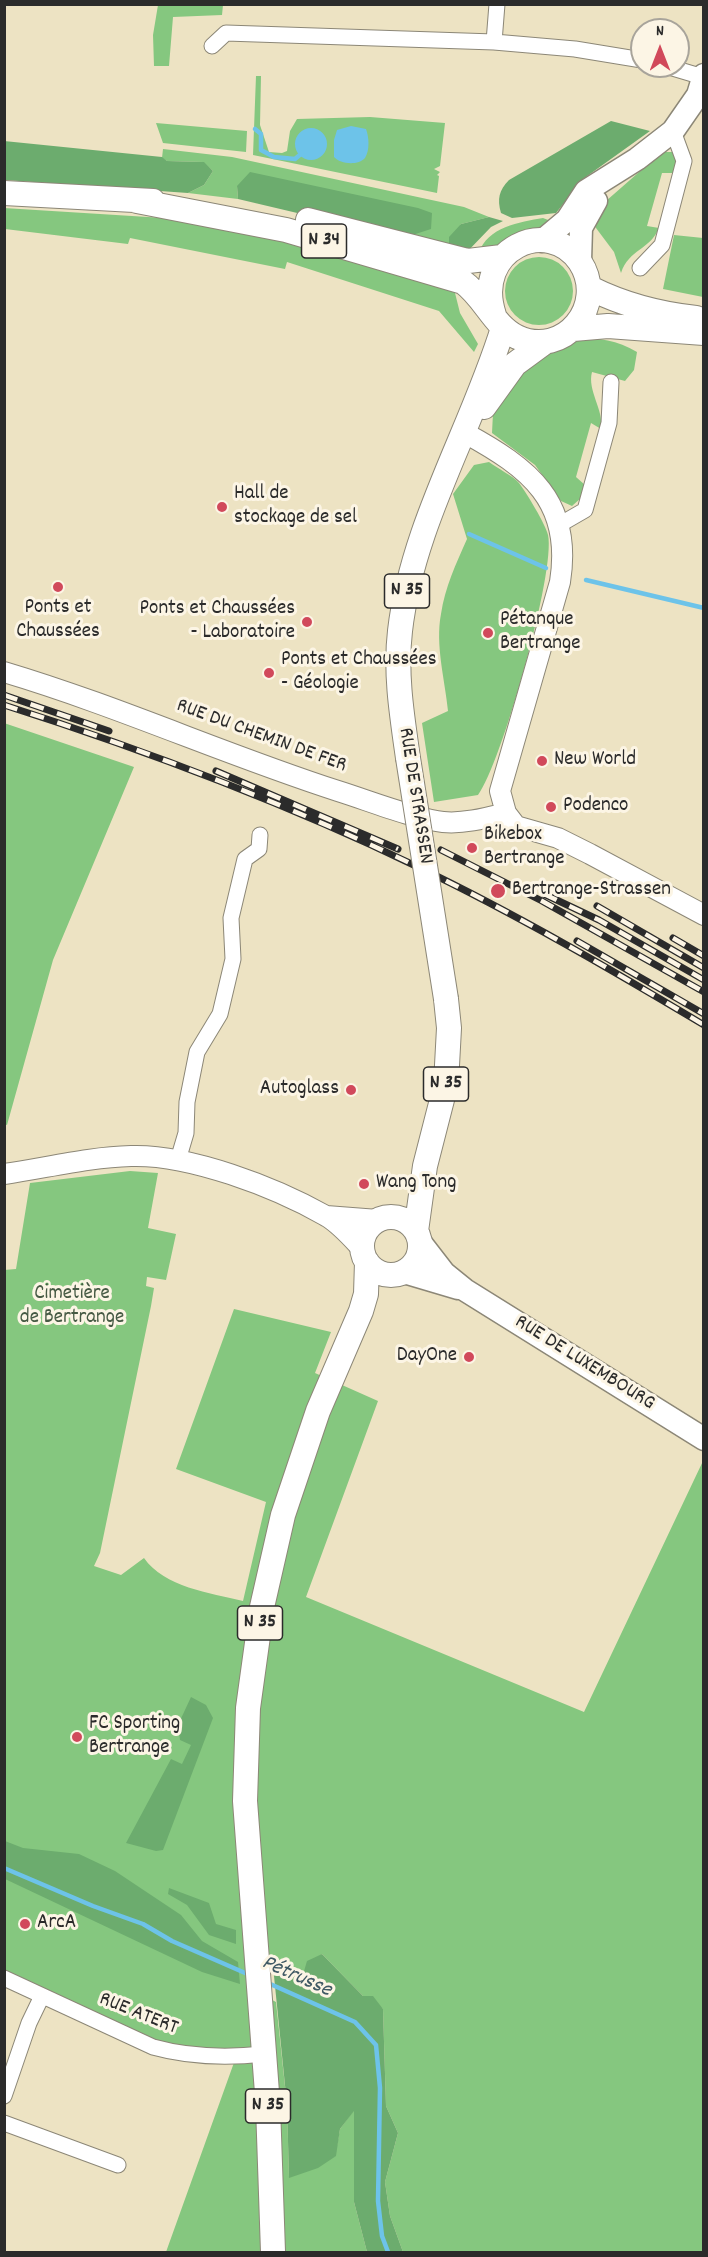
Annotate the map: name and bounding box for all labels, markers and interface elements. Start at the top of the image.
north arrow [630,18,690,78]
text: N [656,20,664,43]
road number: N 34 [302,224,346,258]
place label: Hall de stockage de sel [234,482,357,532]
marker: Hall de stockage de sel [215,500,229,514]
road number: N 35 [384,574,430,608]
marker: Ponts et Chaussées [51,580,65,594]
place label: Ponts et Chaussées [16,596,100,646]
place label: Ponts et Chaussées - Laboratoire [140,597,295,647]
place label: Pétanque Bertrange [500,608,581,658]
marker: Ponts et Chaussées - Laboratoire [300,615,314,629]
marker: Pétanque Bertrange [481,626,495,640]
place label: Ponts et Chaussées - Géologie [281,648,436,698]
marker: Ponts et Chaussées - Géologie [262,666,276,680]
street label: RUE DU CHEMIN DE FER [172,694,350,780]
street label: RUE DE STRASSEN [391,726,437,866]
place label: New World [554,748,636,774]
marker: New World [535,754,549,768]
place label: Podenco [563,794,628,820]
marker: Podenco [544,800,558,814]
place label: Bikebox Bertrange [484,823,565,873]
marker: Bikebox Bertrange [465,841,479,855]
place label: Bertrange-Strassen [512,878,671,904]
marker: Bertrange-Strassen [489,882,507,900]
road number: N 35 [424,1067,468,1101]
place label: Autoglass [260,1077,339,1103]
marker: Autoglass [344,1083,358,1097]
place label: Wang Tong [376,1171,456,1197]
marker: Wang Tong [357,1177,371,1191]
park label: Cimetière de Bertrange [20,1282,124,1332]
street label: RUE DE LUXEMBOURG [509,1311,659,1417]
place label: DayOne [397,1344,457,1370]
marker: DayOne [462,1350,476,1364]
road number: N 35 [238,1606,282,1640]
place label: FC Sporting Bertrange [89,1712,180,1762]
marker: FC Sporting Bertrange [70,1730,84,1744]
place label: ArcA [37,1911,76,1937]
marker: ArcA [18,1917,32,1931]
water label: Pétrusse [257,1951,335,2005]
street label: RUE ATERT [95,1988,181,2042]
road number: N 35 [246,2089,290,2123]

